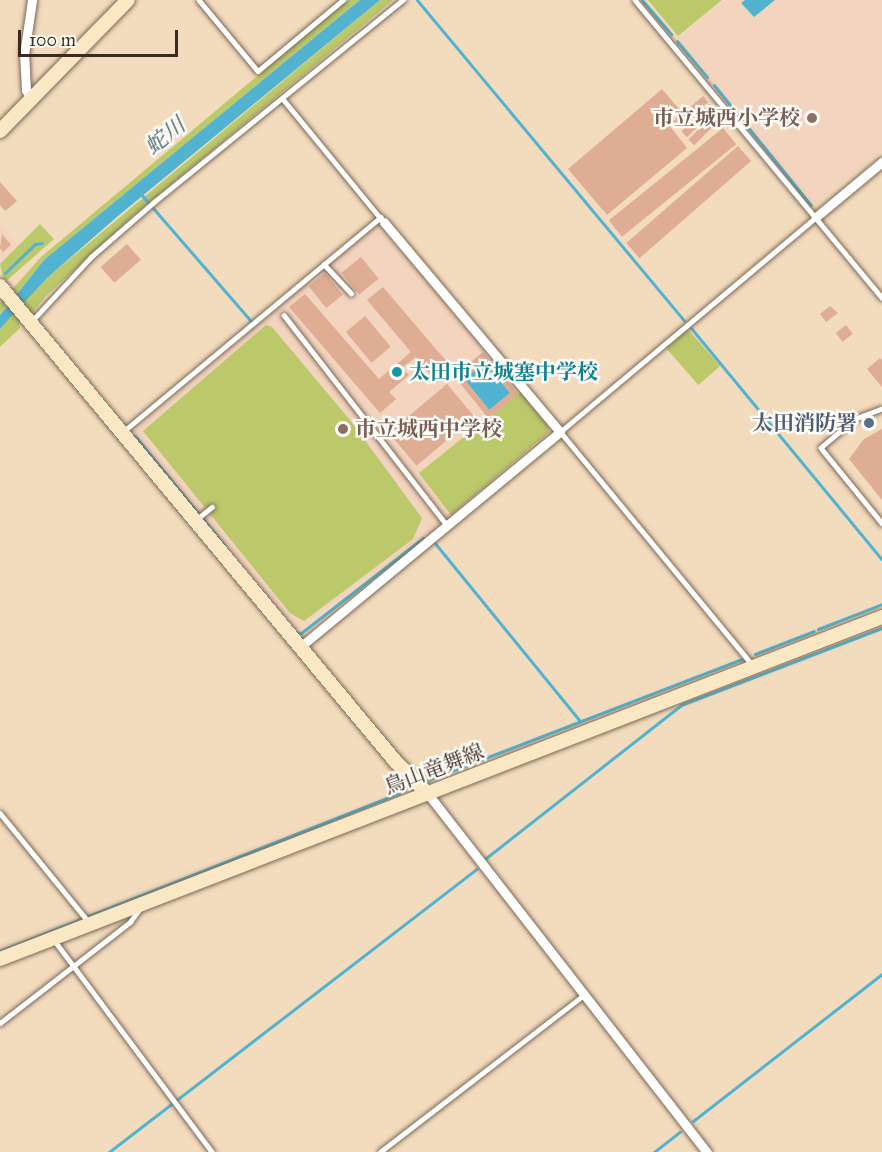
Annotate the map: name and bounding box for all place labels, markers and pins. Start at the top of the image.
place label: 市立城西小学校 [653,105,800,131]
marker: 市立城西小学校 [805,111,819,125]
place label: 太田市立城塞中学校 [409,359,598,385]
marker: 太田市立城塞中学校 [390,365,404,379]
place label: 太田消防署 [752,410,857,436]
place label: 市立城西中学校 [355,416,502,442]
marker: 太田消防署 [862,416,876,430]
marker: 市立城西中学校 [336,422,350,436]

